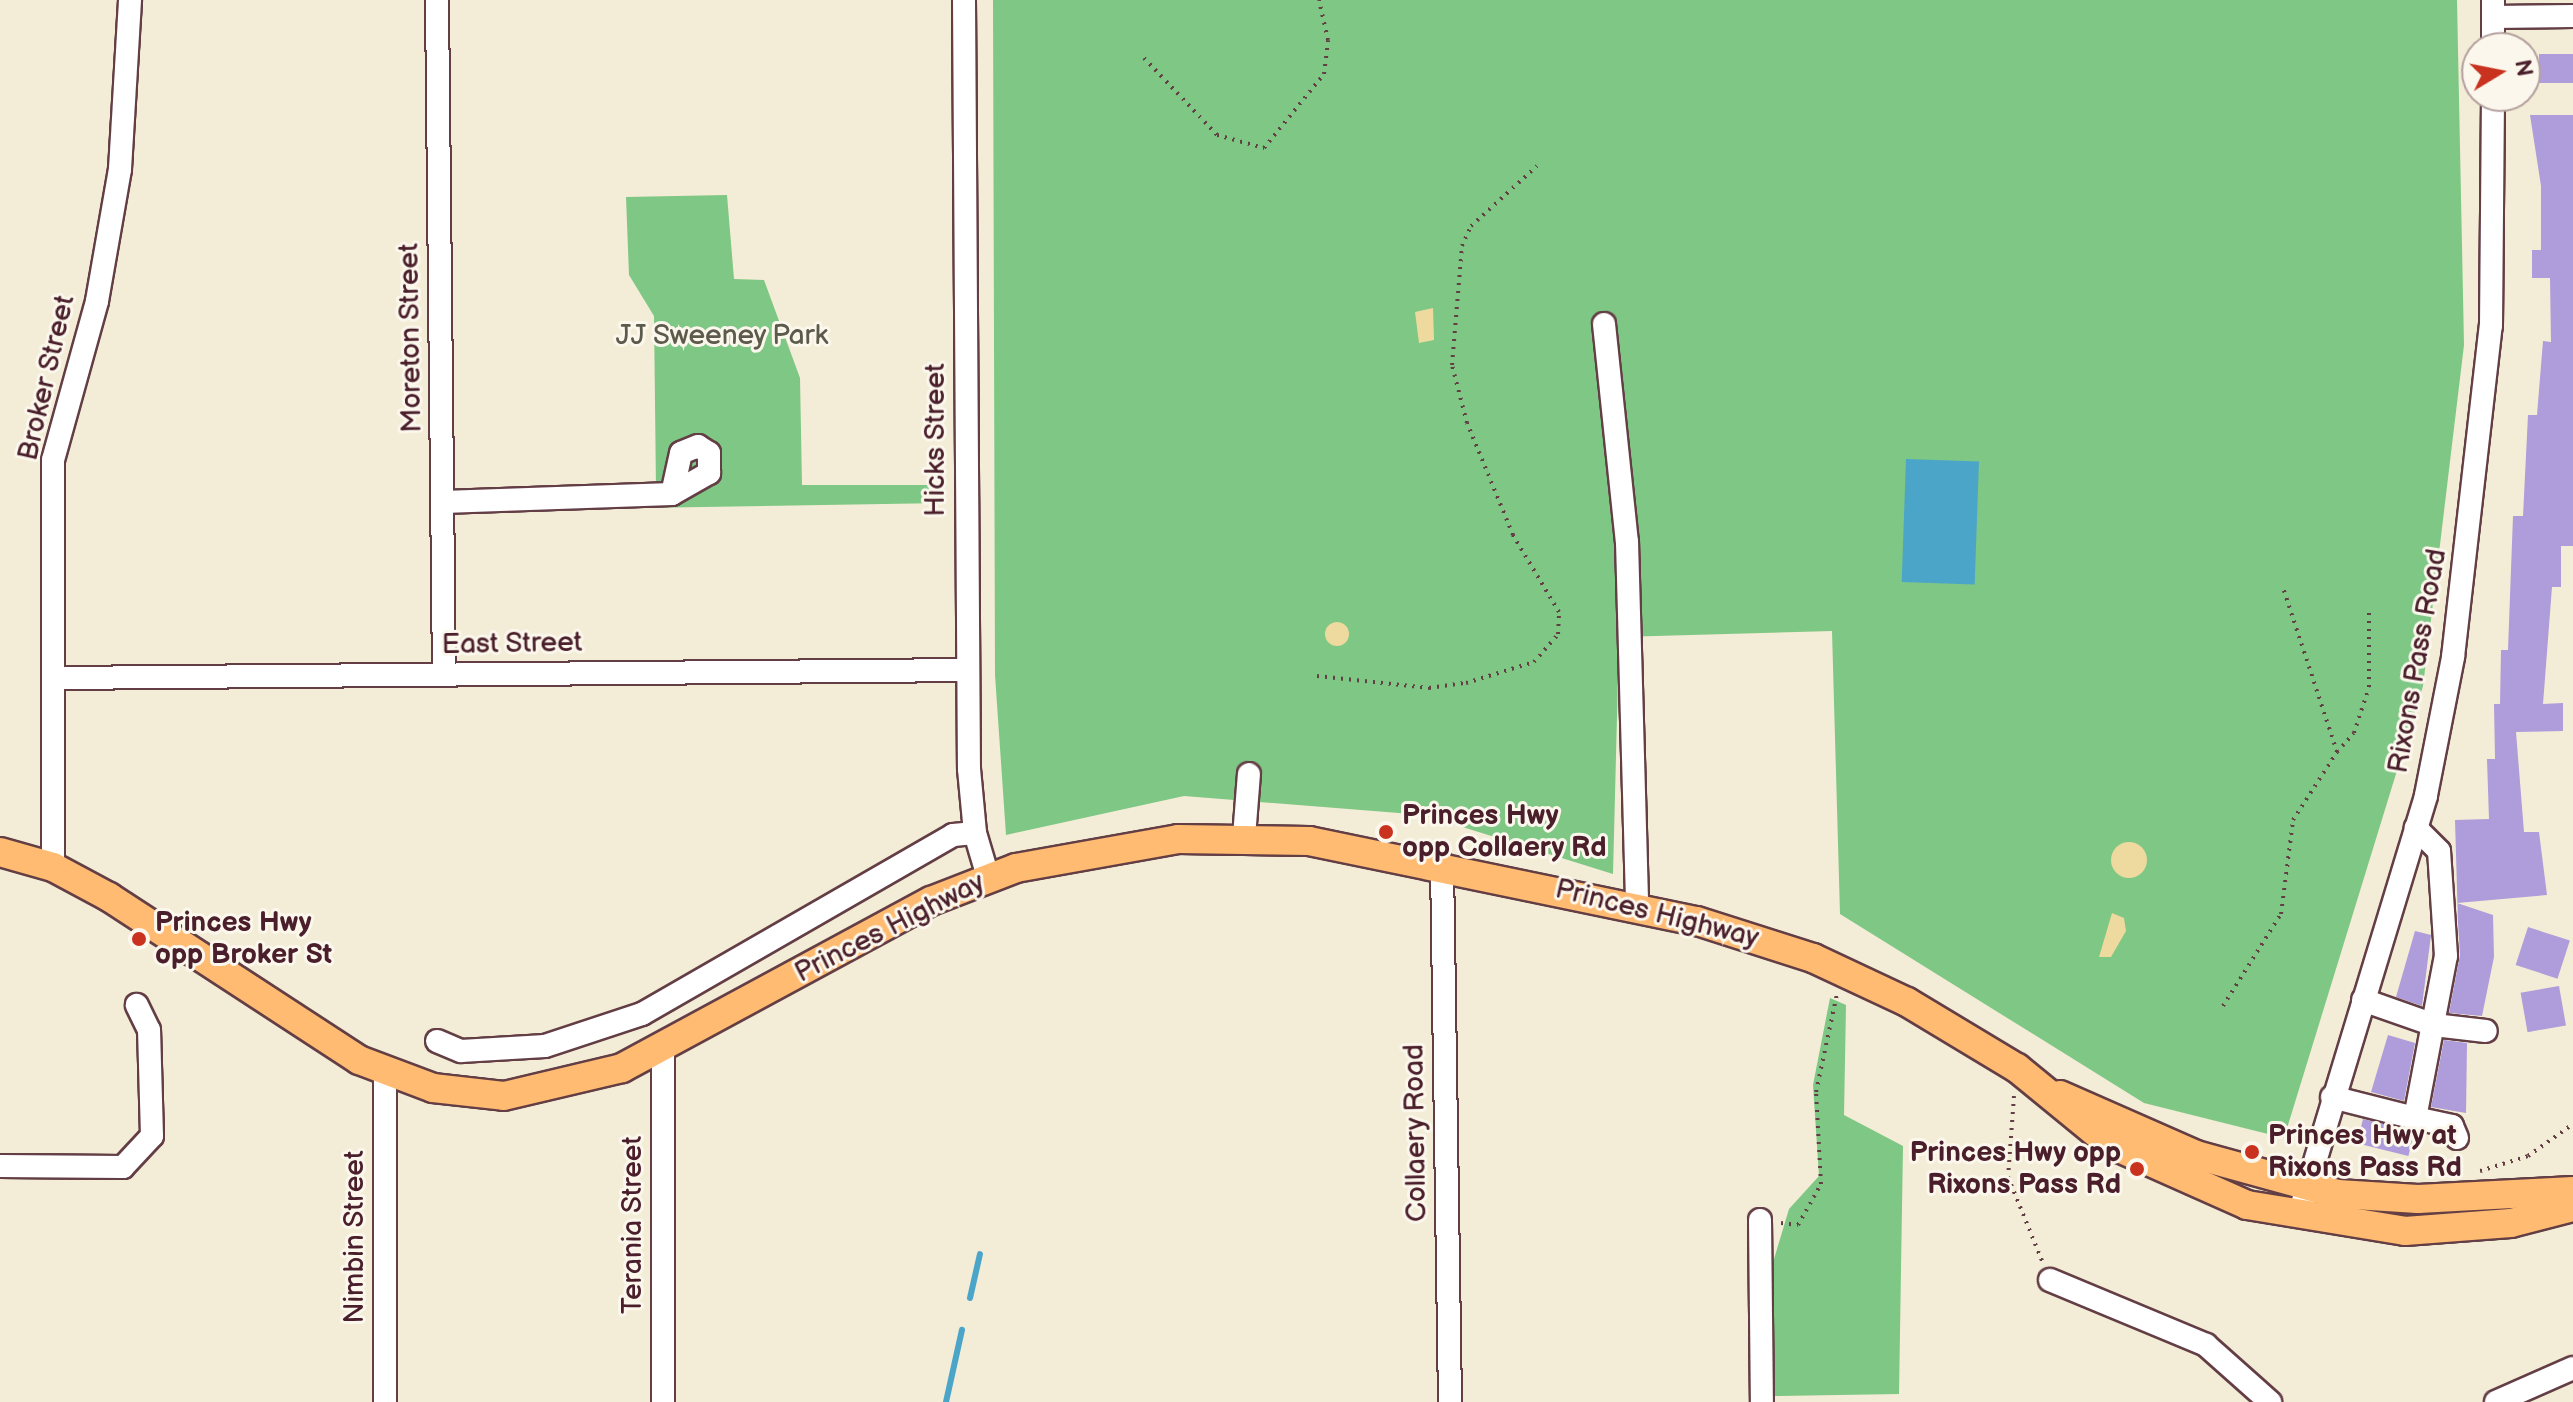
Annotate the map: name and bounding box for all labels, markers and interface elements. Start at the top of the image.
north arrow [2461,32,2541,112]
text: N [2508,58,2538,79]
street label: Moreton Street [393,243,429,433]
street label: Broker Street [12,292,82,464]
park label: JJ Sweeney Park [614,319,830,353]
street label: Hicks Street [919,363,953,517]
street label: Rixons Pass Road [2382,546,2454,776]
street label: East Street [441,626,583,662]
place label: Princes Hwy opp Collaery Rd [1402,799,1607,865]
marker: Princes Hwy opp Collaery Rd [1377,823,1395,841]
street label: Princes Highway [789,866,991,990]
street label: Princes Highway [1552,872,1762,956]
place label: Princes Hwy opp Broker St [155,906,332,972]
marker: Princes Hwy opp Broker St [130,930,148,948]
street label: Collaery Road [1398,1043,1434,1223]
place label: Princes Hwy at Rixons Pass Rd [2268,1119,2462,1185]
street label: Terania Street [616,1136,650,1314]
place label: Princes Hwy opp Rixons Pass Rd [1909,1136,2121,1202]
marker: Princes Hwy at Rixons Pass Rd [2243,1143,2261,1161]
street label: Nimbin Street [338,1150,372,1324]
marker: Princes Hwy opp Rixons Pass Rd [2128,1160,2146,1178]

